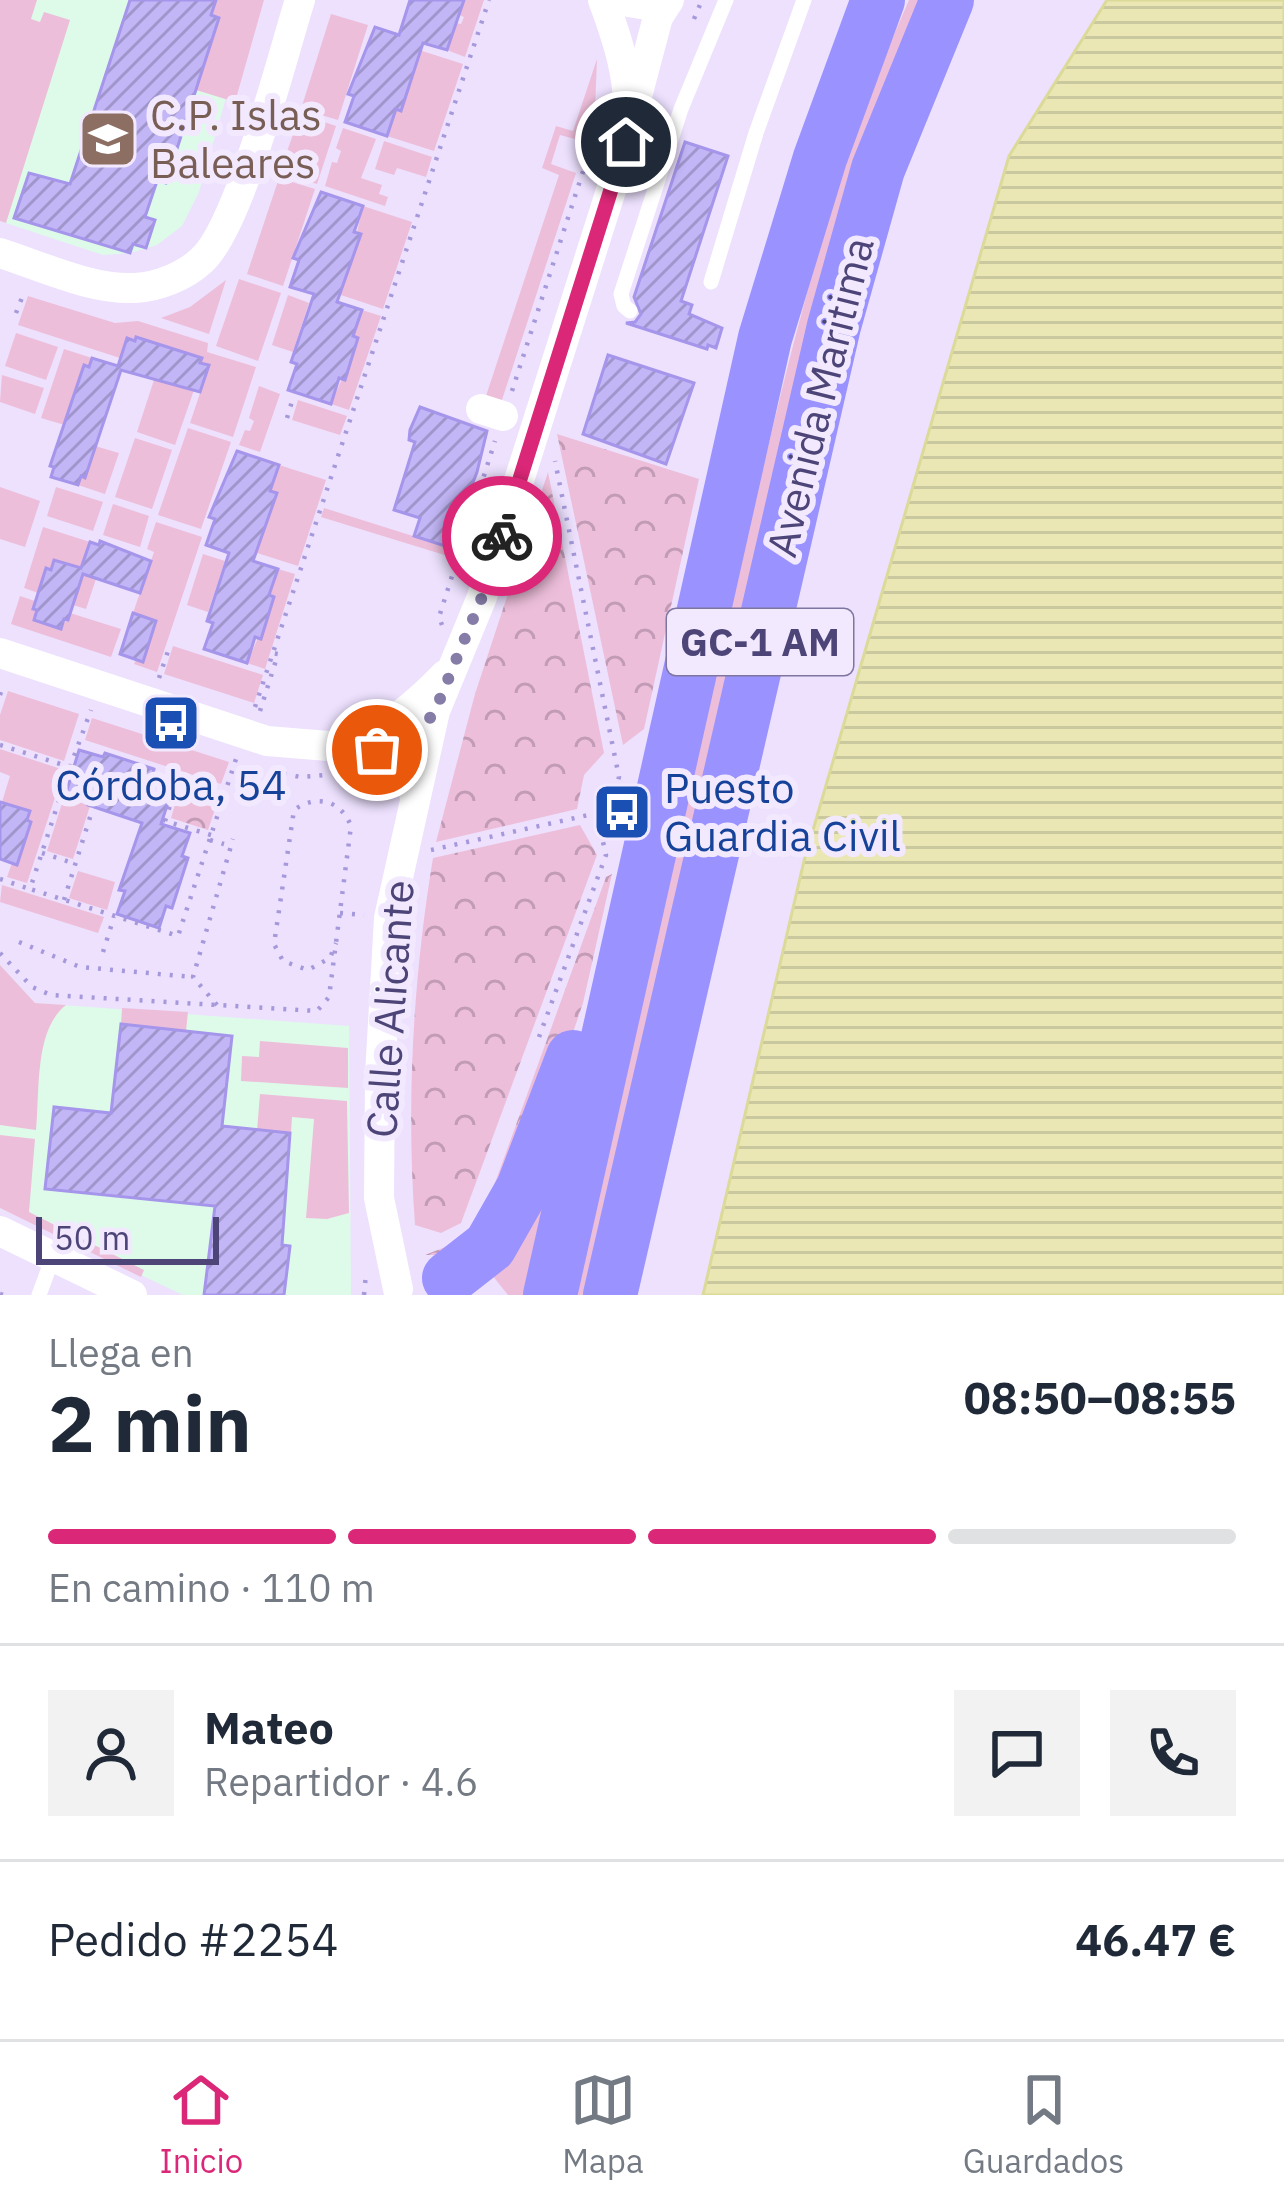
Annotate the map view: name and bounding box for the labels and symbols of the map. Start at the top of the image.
place label: C.P. Islas Baleares [150,87,322,190]
pin [575,91,677,193]
school or university icon: C.P. Islas Baleares [77,108,139,170]
street label: Avenida Maritima [753,231,886,562]
courier [442,476,562,596]
road number: GC-1 AM [667,609,853,675]
bus stop icon: Córdoba, 54 [140,692,202,754]
pin [326,699,428,801]
place label: Córdoba, 54 [55,757,287,812]
place label: Puesto Guardia Civil [664,760,901,863]
bus stop icon: Puesto Guardia Civil [591,781,653,843]
street label: Calle Alicante [353,878,426,1140]
scale bar [36,1211,219,1264]

